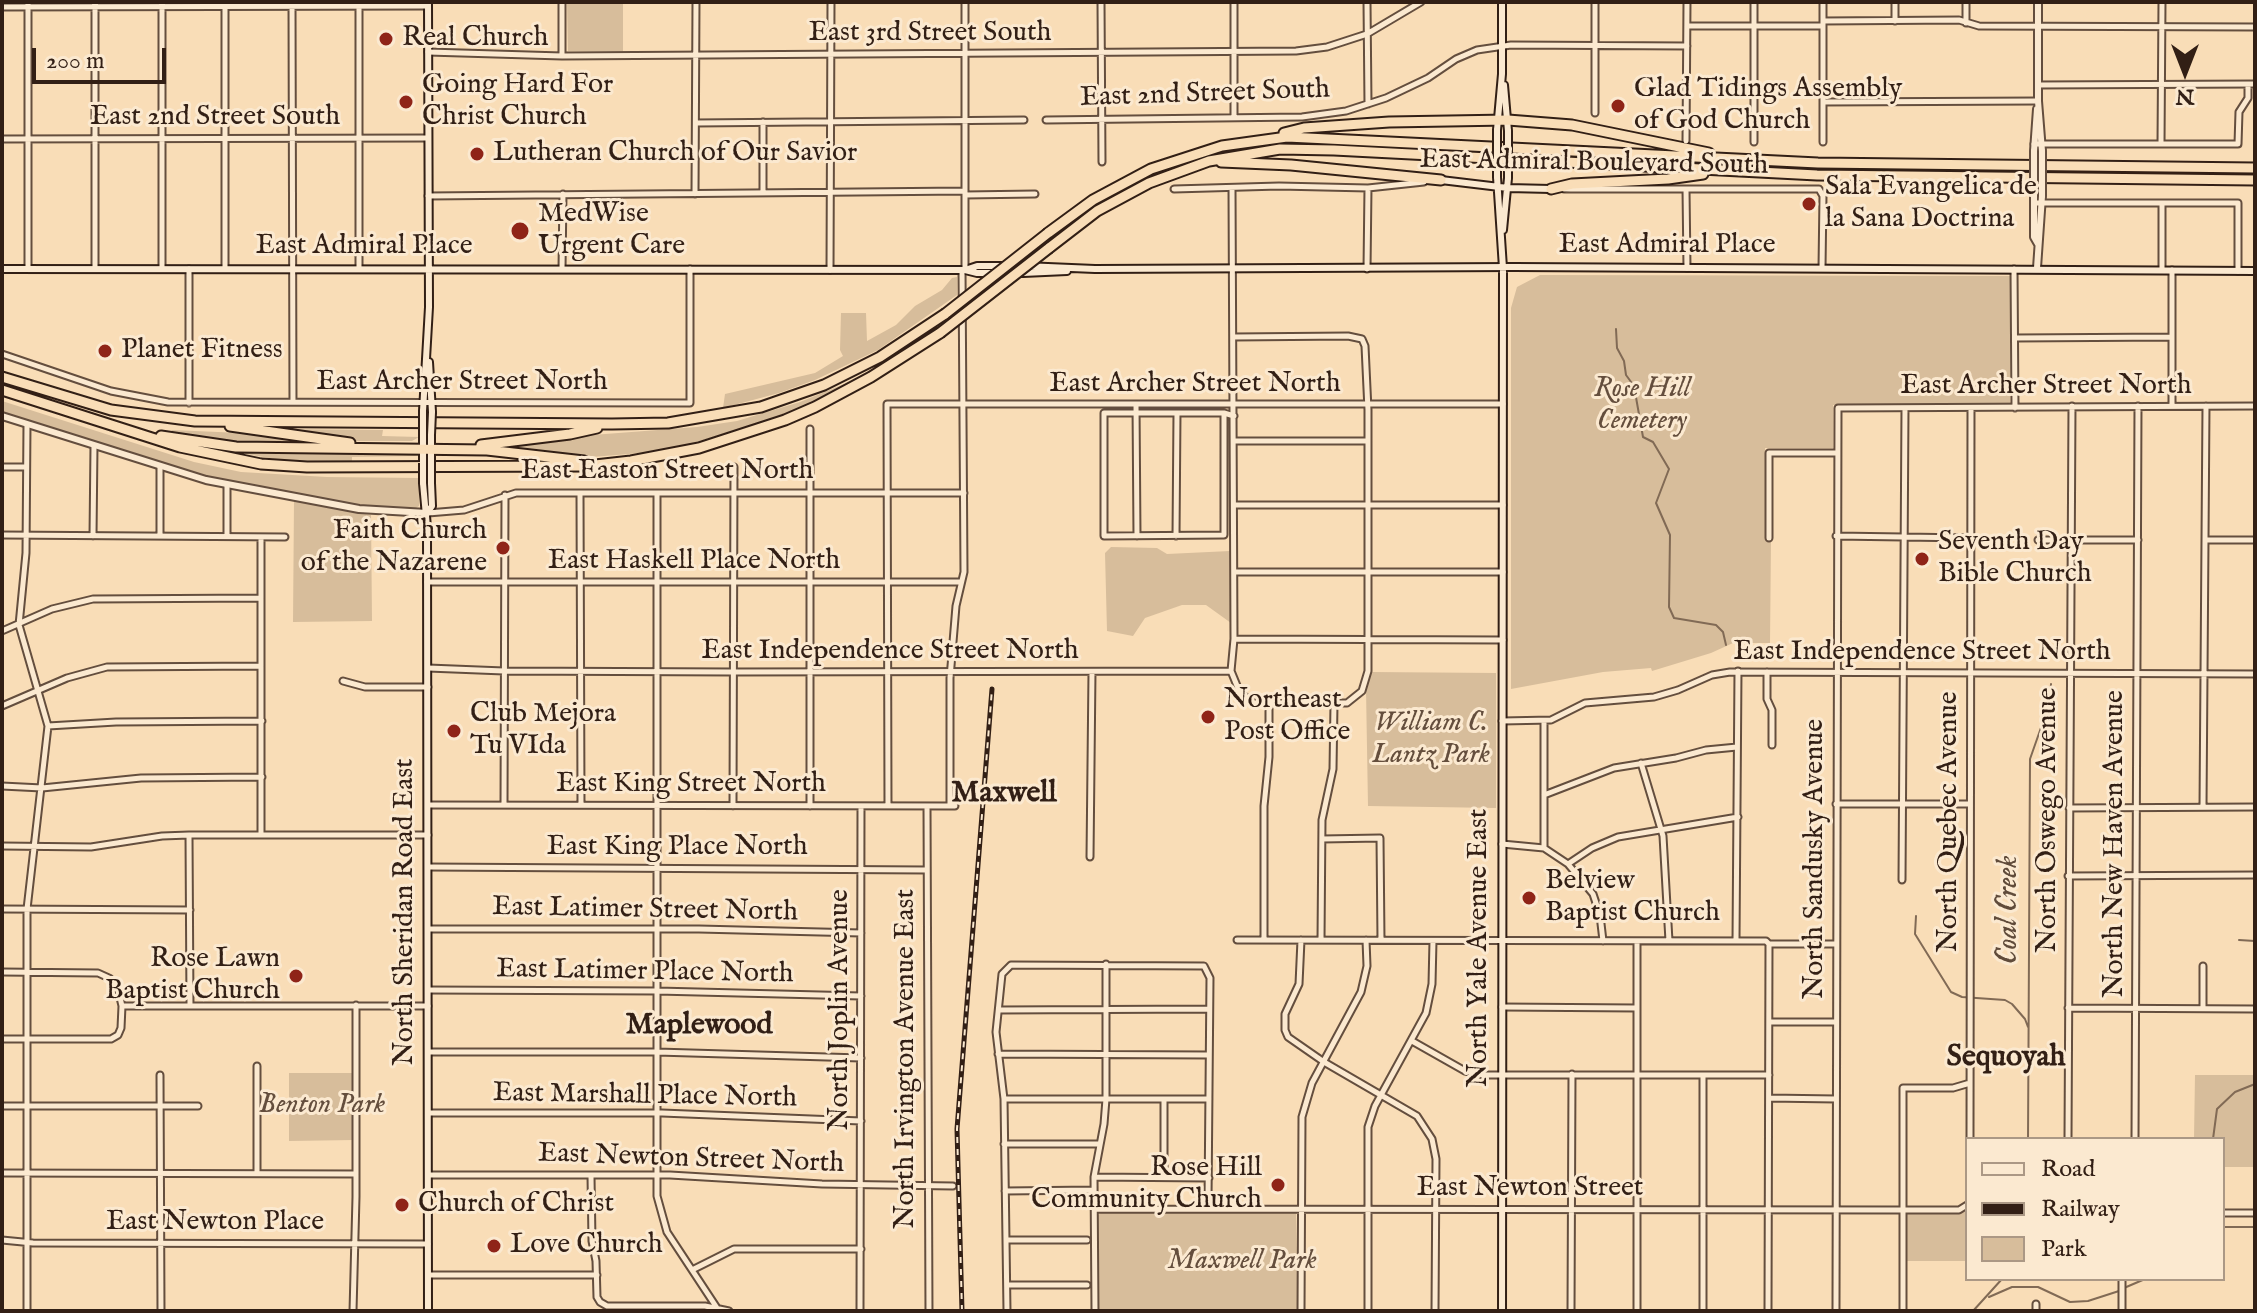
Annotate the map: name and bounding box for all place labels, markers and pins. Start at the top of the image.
place label: Real Church [402,22,548,56]
marker: Real Church [377,30,395,48]
place label: Going Hard For Christ Church [422,69,613,135]
place label: Glad Tidings Assembly of God Church [1634,73,1902,139]
marker: Going Hard For Christ Church [397,93,415,111]
marker: Glad Tidings Assembly of God Church [1609,97,1627,115]
place label: Lutheran Church of Our Savior [493,137,857,171]
marker: Lutheran Church of Our Savior [468,145,486,163]
place label: Sala Evangelica de la Sana Doctrina [1825,171,2037,237]
marker: Sala Evangelica de la Sana Doctrina [1800,195,1818,213]
place label: MedWise Urgent Care [538,198,685,264]
marker: MedWise Urgent Care [509,220,531,242]
place label: Planet Fitness [121,334,283,368]
marker: Planet Fitness [96,342,114,360]
place label: Faith Church of the Nazarene [301,515,487,581]
place label: Seventh Day Bible Church [1938,526,2092,592]
marker: Faith Church of the Nazarene [494,539,512,557]
marker: Seventh Day Bible Church [1913,550,1931,568]
place label: Northeast Post Office [1224,684,1350,750]
place label: Club Mejora Tu VIda [470,698,616,764]
marker: Northeast Post Office [1199,708,1217,726]
marker: Club Mejora Tu VIda [445,722,463,740]
place label: Belview Baptist Church [1545,865,1720,931]
marker: Belview Baptist Church [1520,889,1538,907]
place label: Rose Lawn Baptist Church [105,943,280,1009]
marker: Rose Lawn Baptist Church [287,967,305,985]
place label: Rose Hill Community Church [1031,1152,1262,1218]
marker: Rose Hill Community Church [1269,1176,1287,1194]
place label: Church of Christ [418,1188,614,1222]
marker: Church of Christ [393,1196,411,1214]
place label: Love Church [510,1229,663,1263]
marker: Love Church [485,1237,503,1255]

